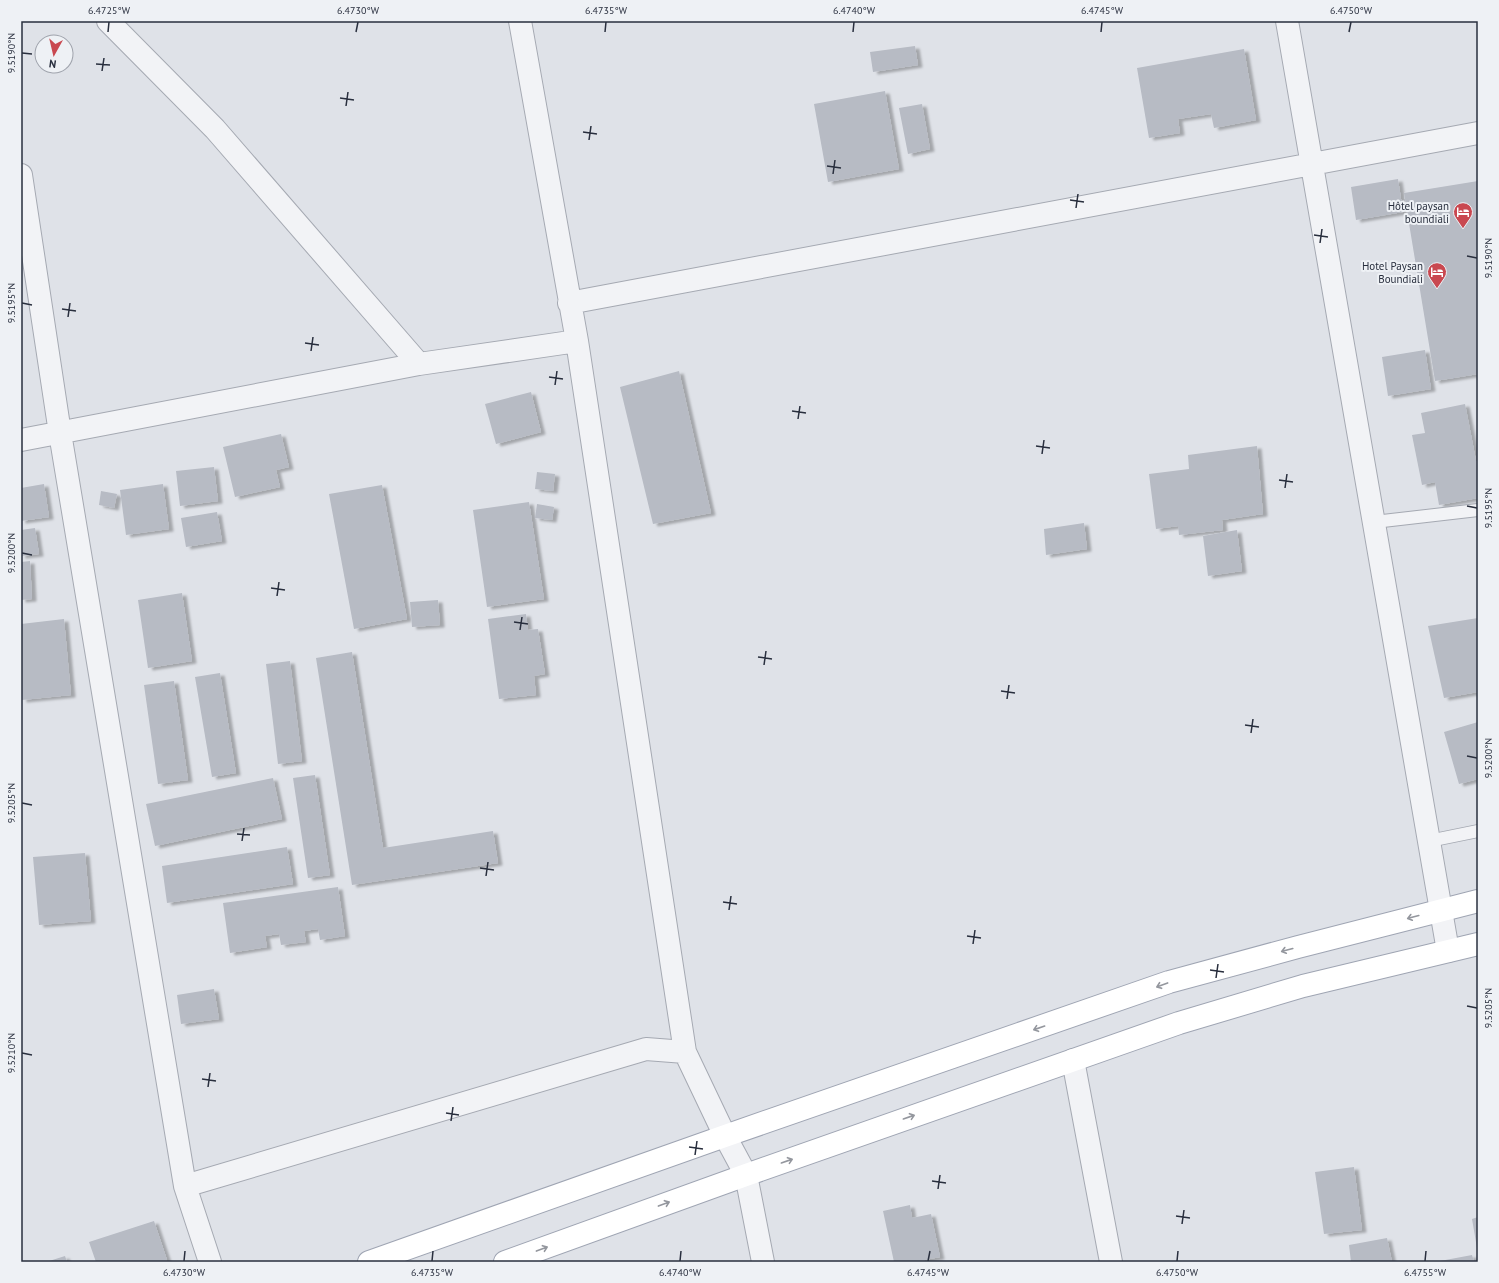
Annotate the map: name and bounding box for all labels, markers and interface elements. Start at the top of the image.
text: 6.4725°W [88,4,131,17]
text: 6.4730°W [337,4,380,17]
text: 6.4735°W [585,4,628,17]
text: 6.4740°W [833,4,876,17]
text: 6.4745°W [1081,4,1124,17]
text: 6.4750°W [1330,4,1373,17]
text: 9.5190°N [5,33,18,73]
north arrow [34,34,74,74]
text: N [48,56,57,71]
place label: Hôtel paysan boundiali [1388,199,1449,226]
hotel icon: Hôtel paysan boundiali [1452,201,1474,229]
text: 9.5190°N [1482,238,1495,278]
place label: Hotel Paysan Boundiali [1362,259,1423,286]
hotel icon: Hotel Paysan Boundiali [1426,261,1448,289]
text: 9.5195°N [5,283,18,323]
text: 9.5195°N [1482,488,1495,528]
text: 9.5200°N [5,533,18,573]
text: 9.5200°N [1482,738,1495,778]
text: 9.5205°N [5,783,18,823]
one-way arrow [1407,914,1420,921]
one-way arrow [1281,946,1294,954]
one-way arrow [1156,981,1168,989]
text: 9.5205°N [1482,988,1495,1028]
one-way arrow [1033,1025,1046,1032]
text: 9.5210°N [5,1033,18,1073]
one-way arrow [903,1113,915,1121]
one-way arrow [780,1156,792,1164]
one-way arrow [658,1200,670,1208]
one-way arrow [536,1244,548,1252]
text: 6.4730°W [163,1266,206,1279]
text: 6.4735°W [411,1266,454,1279]
text: 6.4740°W [659,1266,702,1279]
text: 6.4745°W [907,1266,950,1279]
text: 6.4750°W [1156,1266,1199,1279]
text: 6.4755°W [1404,1266,1447,1279]

